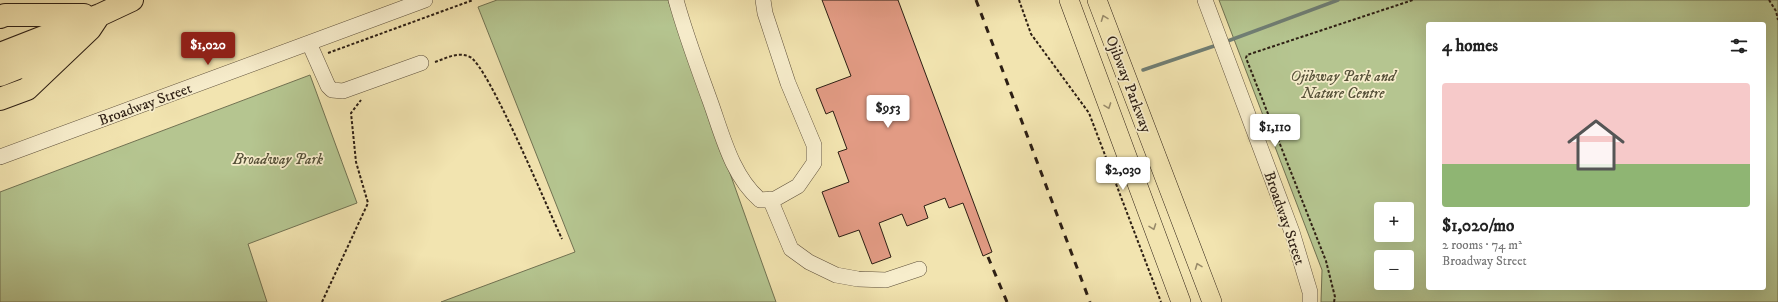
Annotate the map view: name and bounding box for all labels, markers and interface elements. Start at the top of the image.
one-way arrow [1100,14,1108,21]
pin: $1,020 [175,32,241,66]
street label: Ojibway Parkway [1101,33,1156,136]
text: 4 homes [1442,35,1498,57]
icon: filters [1728,35,1750,57]
text: $1,020 [190,37,226,53]
park label: Ojibway Park and Nature Centre [1291,67,1398,103]
street label: Broadway Street [96,79,195,130]
pin: $953 [864,95,912,129]
text: $953 [876,100,900,116]
one-way arrow [1103,102,1111,109]
icon: home [1560,109,1632,181]
pin: $1,110 [1242,114,1308,148]
text: $1,110 [1259,119,1291,135]
park label: Broadway Park [232,150,324,169]
pin: $2,030 [1090,157,1156,191]
text: $2,030 [1105,162,1141,178]
street label: Broadway Street [1260,169,1309,268]
map controls [1374,202,1414,290]
button: + [1374,202,1414,242]
text: $1,020/mo [1442,215,1514,237]
one-way arrow [1149,224,1157,231]
text: 2 rooms · 74 m² [1442,237,1522,253]
button: − [1374,250,1414,290]
text: Broadway Street [1442,253,1527,269]
one-way arrow [1194,262,1202,269]

